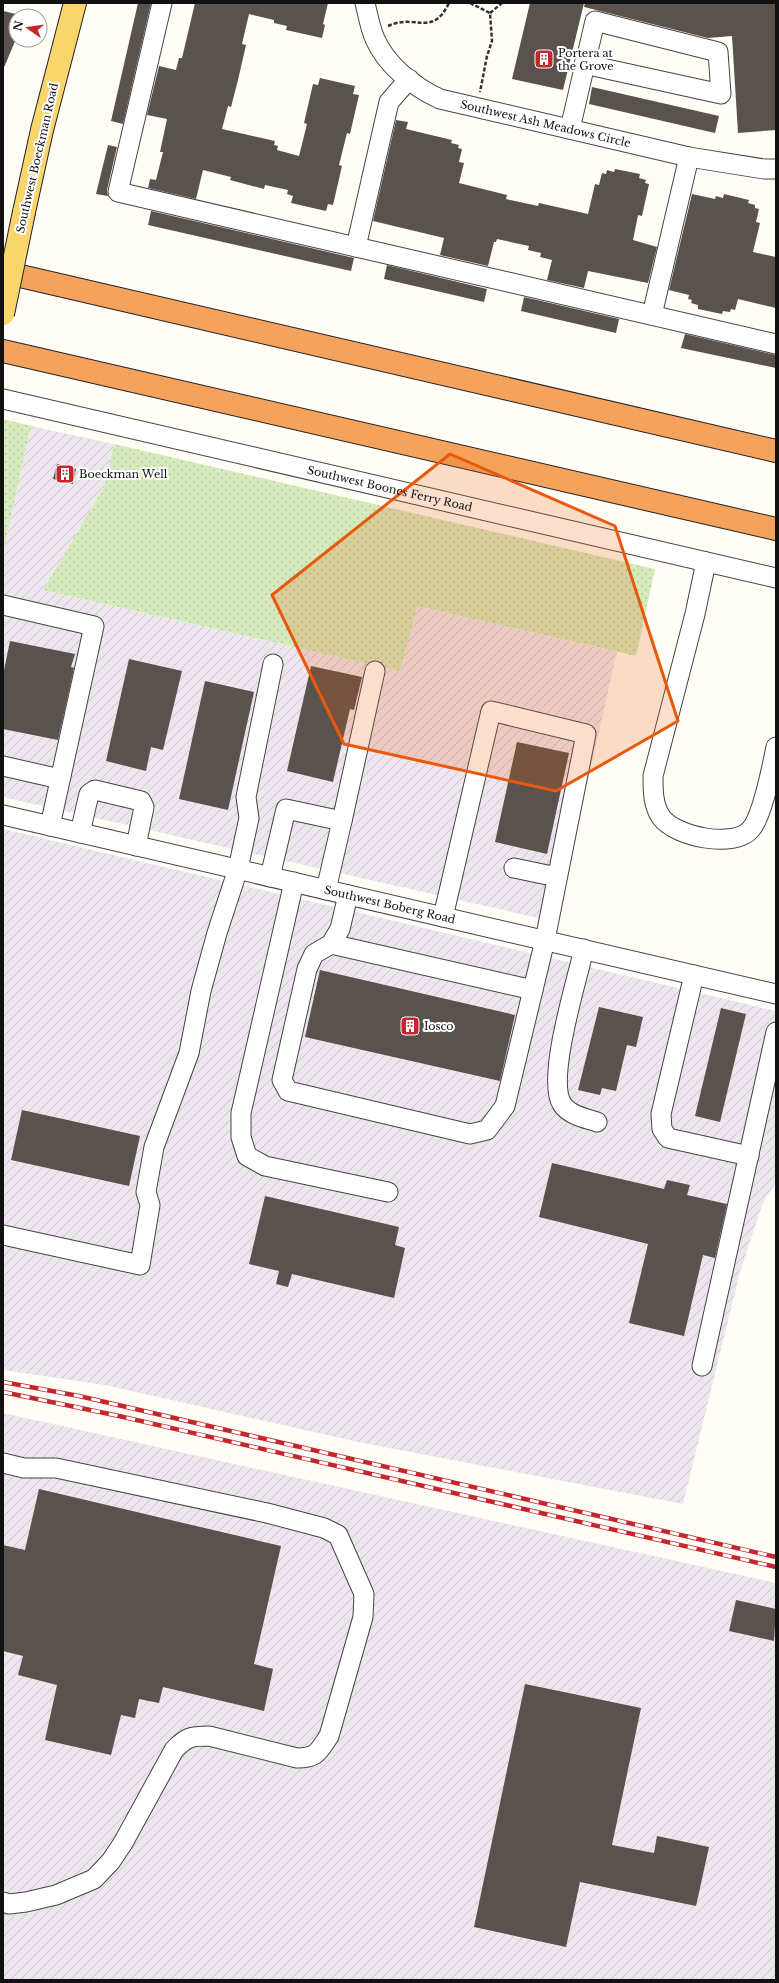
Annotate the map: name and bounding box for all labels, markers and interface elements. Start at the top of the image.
north arrow [8,8,48,48]
text: N [10,18,26,32]
place label: Portera at the Grove [558,46,614,73]
building icon: Portera at the Grove [533,48,555,70]
street label: Southwest Boeckman Road [13,81,61,234]
street label: Southwest Ash Meadows Circle [459,97,632,150]
building icon: Boeckman Well [54,463,76,485]
street label: Southwest Boones Ferry Road [306,463,474,515]
place label: Boeckman Well [79,467,168,481]
street label: Southwest Boberg Road [323,883,457,927]
building icon: Iosco [399,1015,421,1037]
place label: Iosco [424,1019,454,1033]

